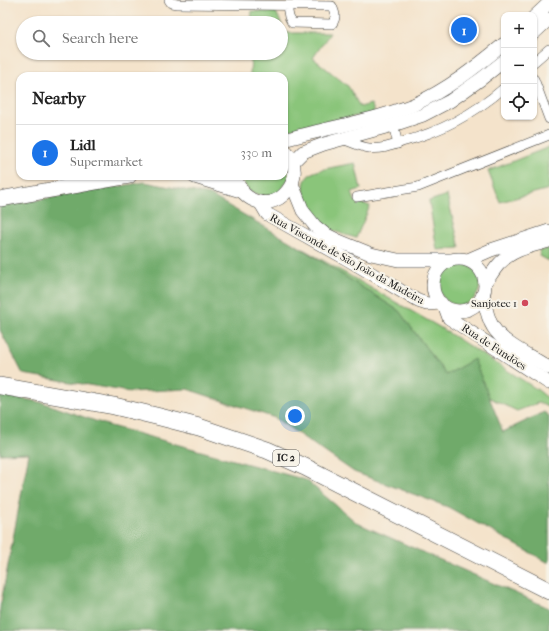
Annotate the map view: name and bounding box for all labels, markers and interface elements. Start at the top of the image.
map controls [501,12,537,120]
button: + [501,12,537,48]
pin: 1 [451,15,477,45]
search box [16,16,288,60]
icon: search [30,27,52,49]
text: Search here [62,29,138,47]
button: − [501,48,537,84]
button: locate [501,84,537,120]
text: Nearby [32,88,86,108]
text: Lidl [70,136,96,154]
text: 1 [43,145,47,160]
text: 330 m [241,145,272,160]
text: Supermarket [70,154,143,169]
street label: Rua Visconde de São João da Madeira [268,211,427,307]
place label: Sanjotec 1 [471,297,517,310]
marker: Sanjotec 1 [520,298,530,308]
street label: Rua de Fundões [459,321,529,373]
your location [285,406,305,426]
road number: IC 2 [273,450,299,466]

